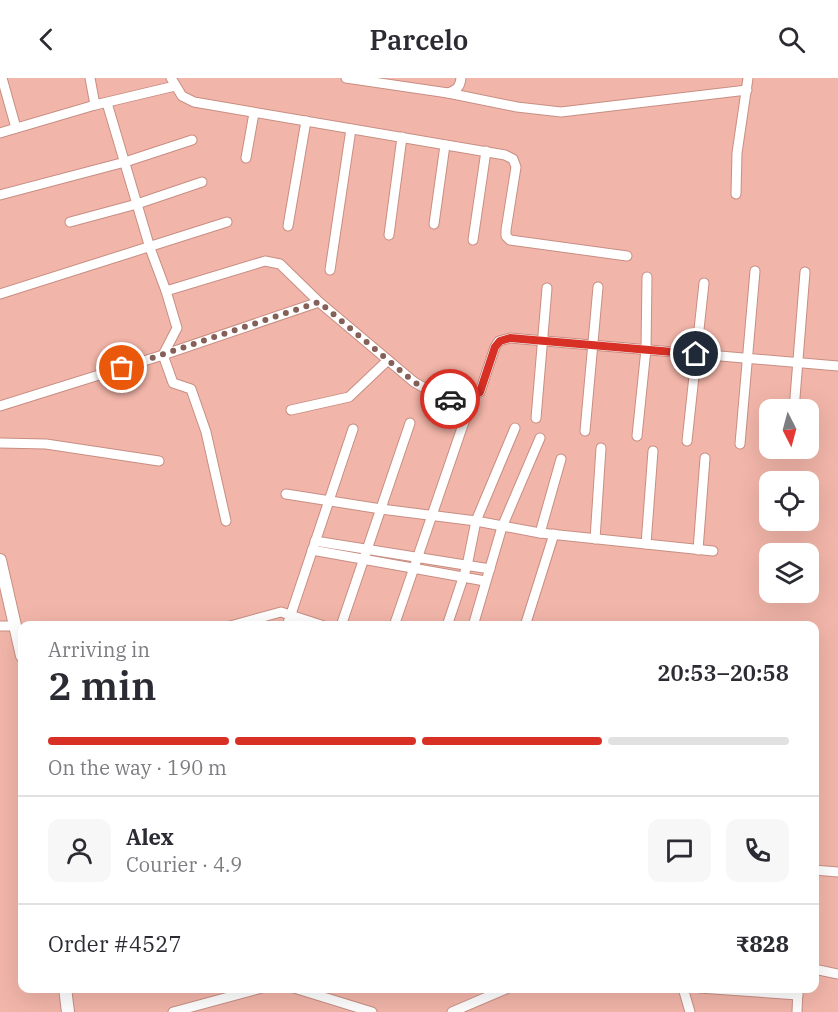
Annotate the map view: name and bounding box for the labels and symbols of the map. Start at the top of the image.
pin [670,328,721,379]
pin [96,342,147,393]
courier [420,369,480,429]
north arrow [759,399,819,459]

